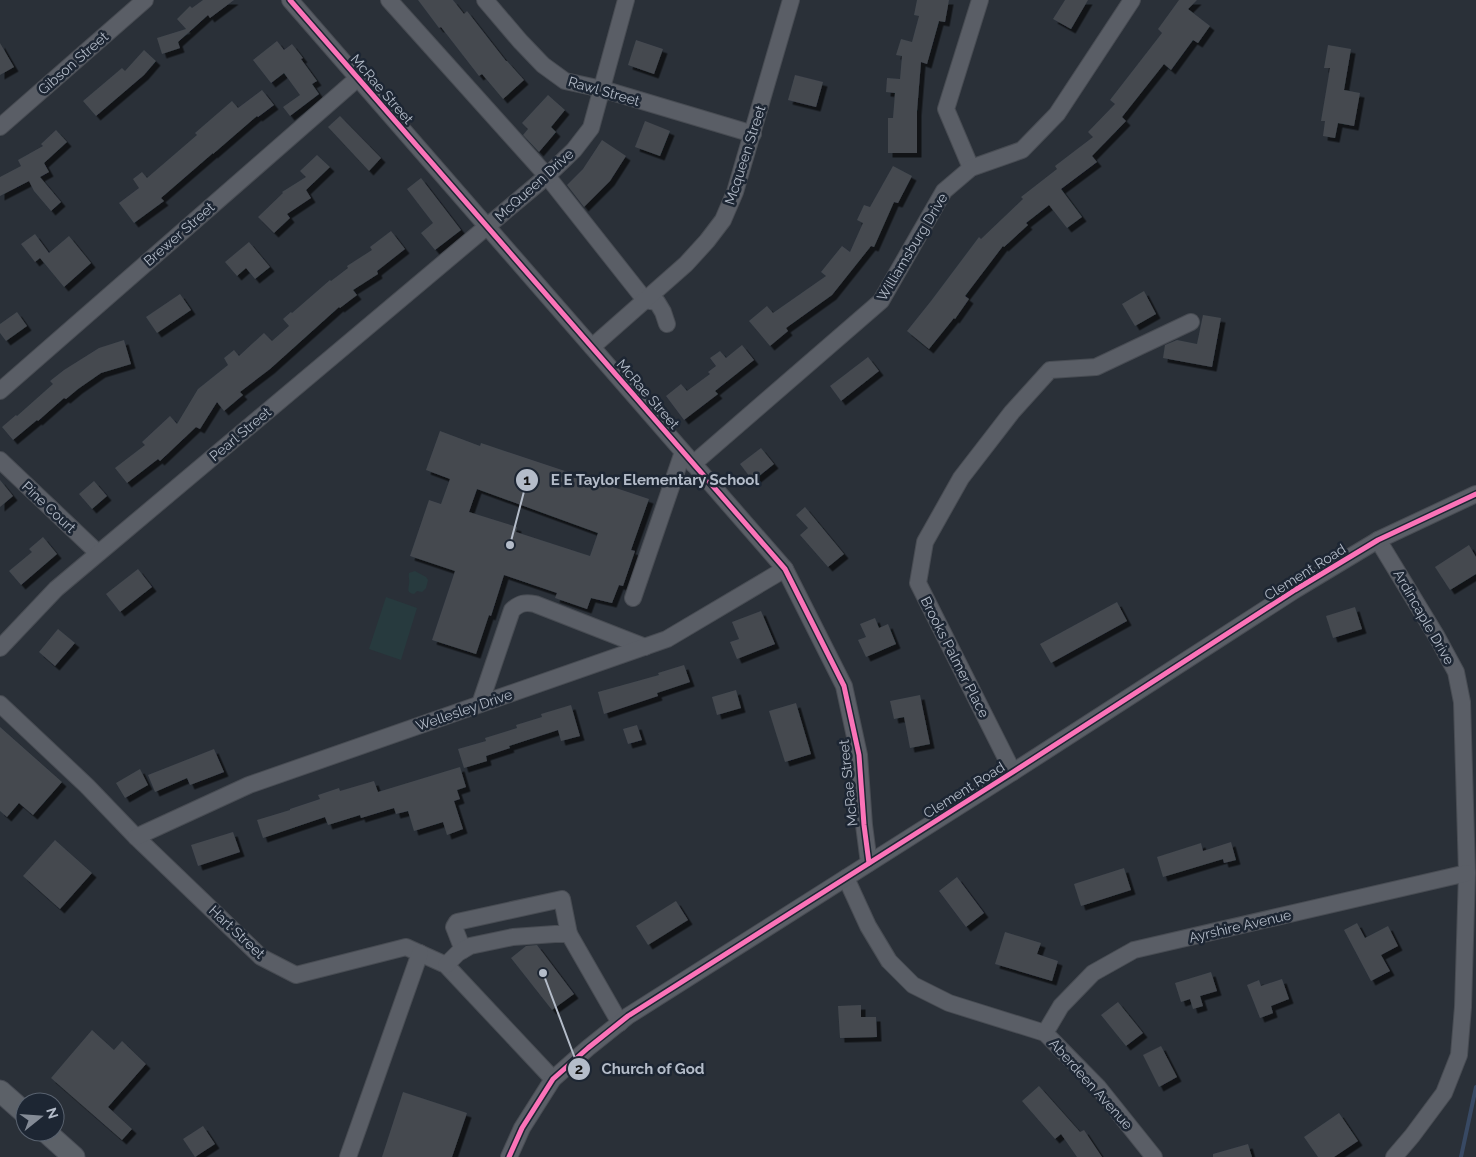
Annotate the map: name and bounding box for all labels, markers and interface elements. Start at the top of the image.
street label: Gibson Street [35,28,111,98]
street label: McRae Street [347,51,417,127]
street label: Rawl Street [566,73,642,109]
street label: Mcqueen Street [721,103,769,207]
street label: McQueen Drive [491,146,577,224]
street label: Williamsburg Drive [873,190,951,304]
street label: Brewer Street [140,199,218,269]
street label: McRae Street [613,356,683,432]
street label: Pearl Street [206,404,274,464]
callout: E E Taylor Elementary School [515,465,769,495]
text: 1 [523,471,531,489]
text: E E Taylor Elementary School [551,471,759,489]
street label: Pine Court [19,478,79,536]
street label: Clement Road [1261,541,1349,603]
street label: Ardincaple Drive [1390,567,1458,667]
street label: Brooks Palmer Place [918,594,992,720]
street label: Wellesley Drive [414,686,514,734]
street label: McRae Street [835,739,861,827]
street label: Clement Road [920,759,1008,821]
street label: Hart Street [206,902,268,962]
street label: Ayrshire Avenue [1187,906,1293,946]
street label: Aberdeen Avenue [1046,1035,1136,1133]
callout: Church of God [567,1054,715,1084]
text: 2 [575,1060,583,1078]
text: Church of God [602,1060,705,1078]
north arrow [15,1092,65,1142]
text: N [43,1106,62,1121]

